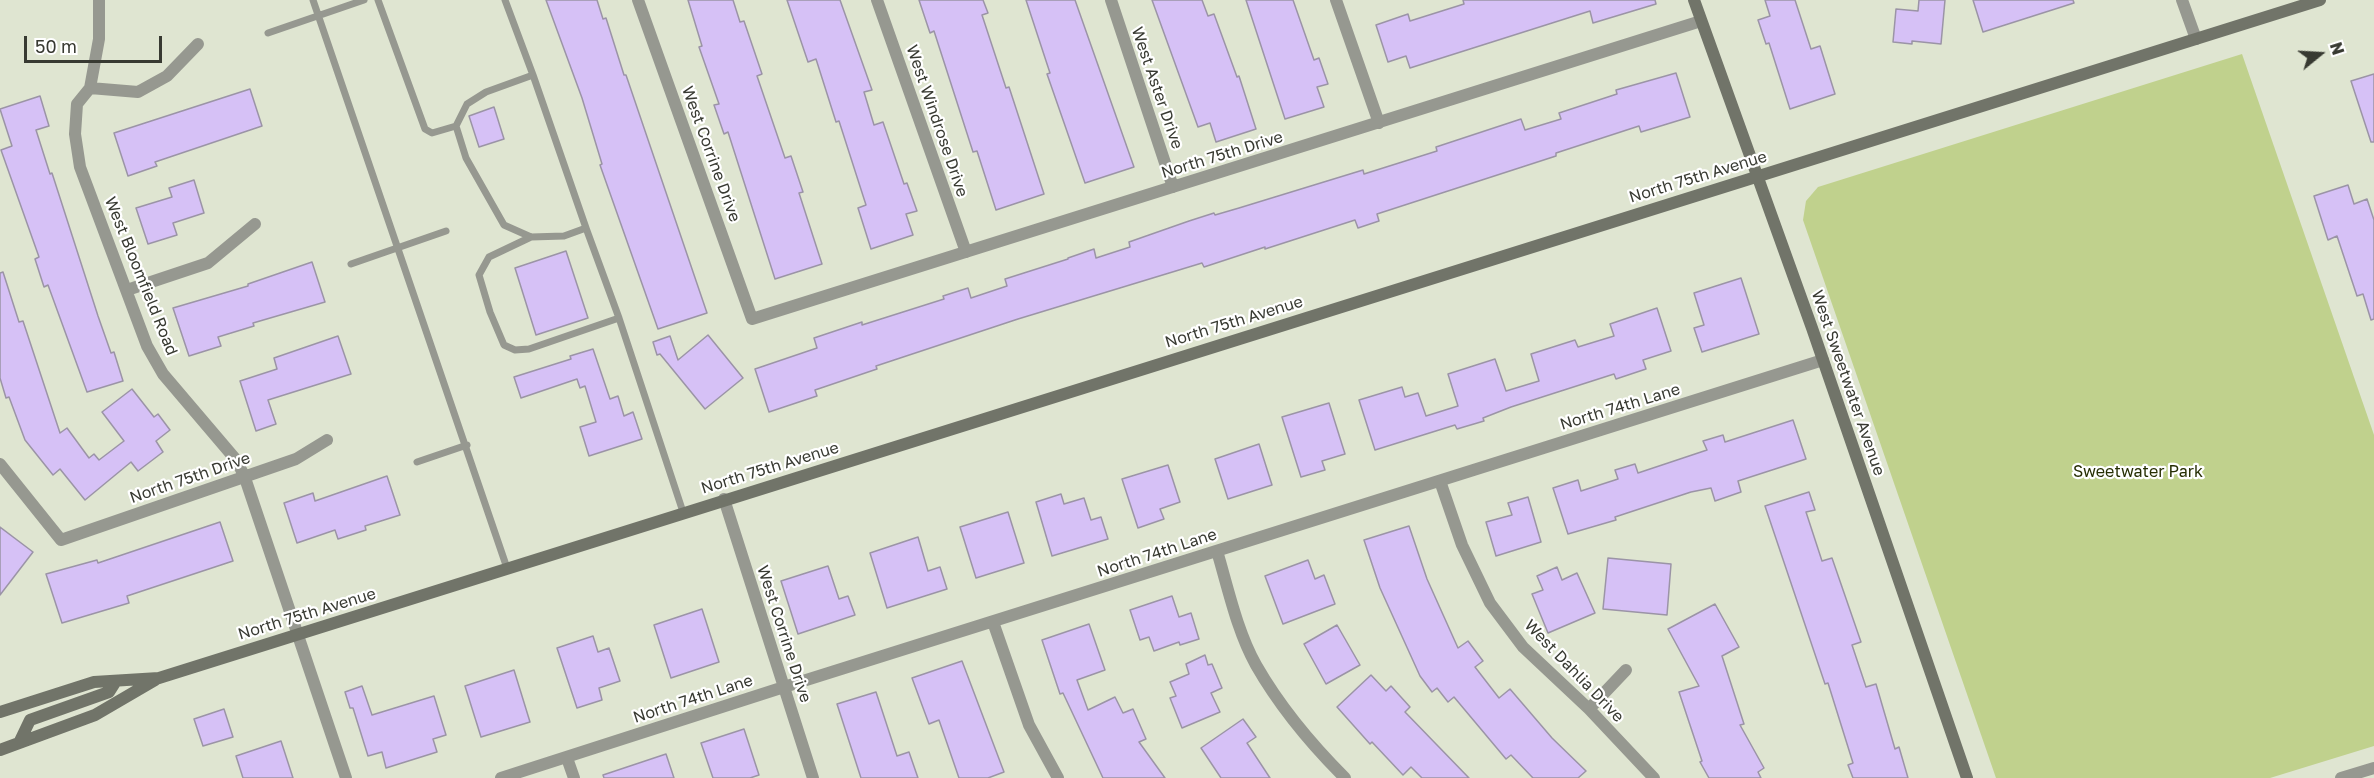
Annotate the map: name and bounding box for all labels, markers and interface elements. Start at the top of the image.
scale bar [27,24,165,62]
north arrow [2290,24,2350,84]
street label: West Aster Drive [1127,25,1187,151]
text: 50 m [35,35,77,57]
text: N [2326,40,2349,57]
street label: West Windrose Drive [902,43,972,199]
street label: West Corrine Drive [678,84,744,224]
street label: North 75th Drive [1159,127,1285,183]
street label: North 75th Avenue [1627,147,1769,207]
street label: West Bloomfield Road [100,194,182,358]
street label: West Sweetwater Avenue [1807,288,1889,478]
street label: North 75th Avenue [1163,292,1305,352]
street label: North 74th Lane [1558,380,1682,434]
street label: North 75th Avenue [699,438,841,498]
street label: North 75th Drive [127,448,253,508]
park label: Sweetwater Park [2073,462,2203,482]
street label: North 74th Lane [1095,525,1219,581]
street label: West Corrine Drive [753,563,815,705]
street label: North 75th Avenue [236,584,378,644]
street label: West Dahlia Drive [1520,616,1628,726]
street label: North 74th Lane [631,671,755,727]

